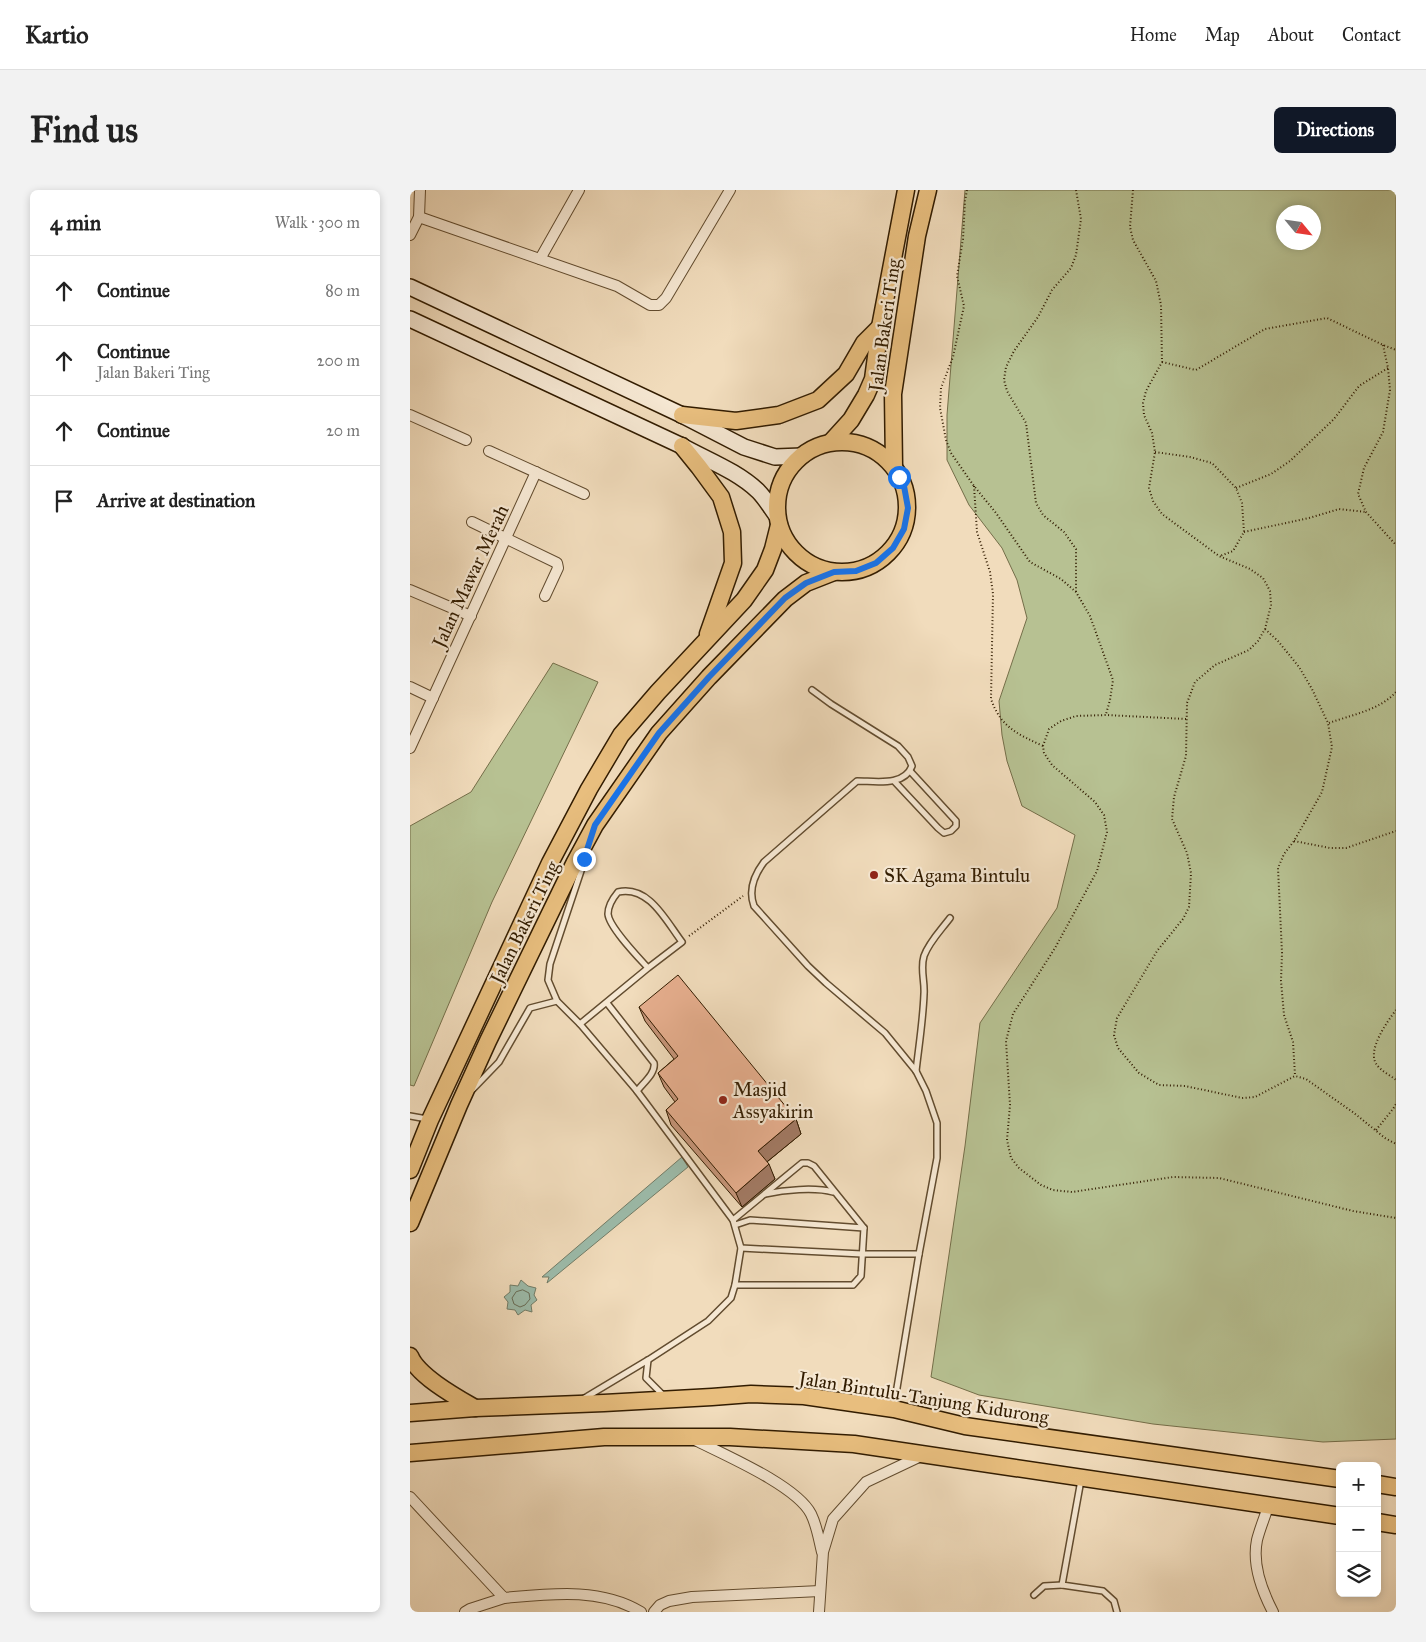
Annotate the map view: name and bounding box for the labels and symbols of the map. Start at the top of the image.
north arrow [1276,205,1321,250]
street label: Jalan Bakeri Ting [864,257,906,395]
route start [888,466,911,489]
street label: Jalan Mawar Merah [426,501,515,654]
route end [573,848,596,871]
street label: Jalan Bakeri Ting [484,857,565,990]
place label: SK Agama Bintulu [884,864,1030,888]
marker: SK Agama Bintulu [868,869,880,881]
place label: Masjid Assyakirin [732,1078,813,1123]
marker: Masjid Assyakirin [717,1094,729,1106]
street label: Jalan Bintulu-Tanjung Kidurong [795,1366,1051,1430]

